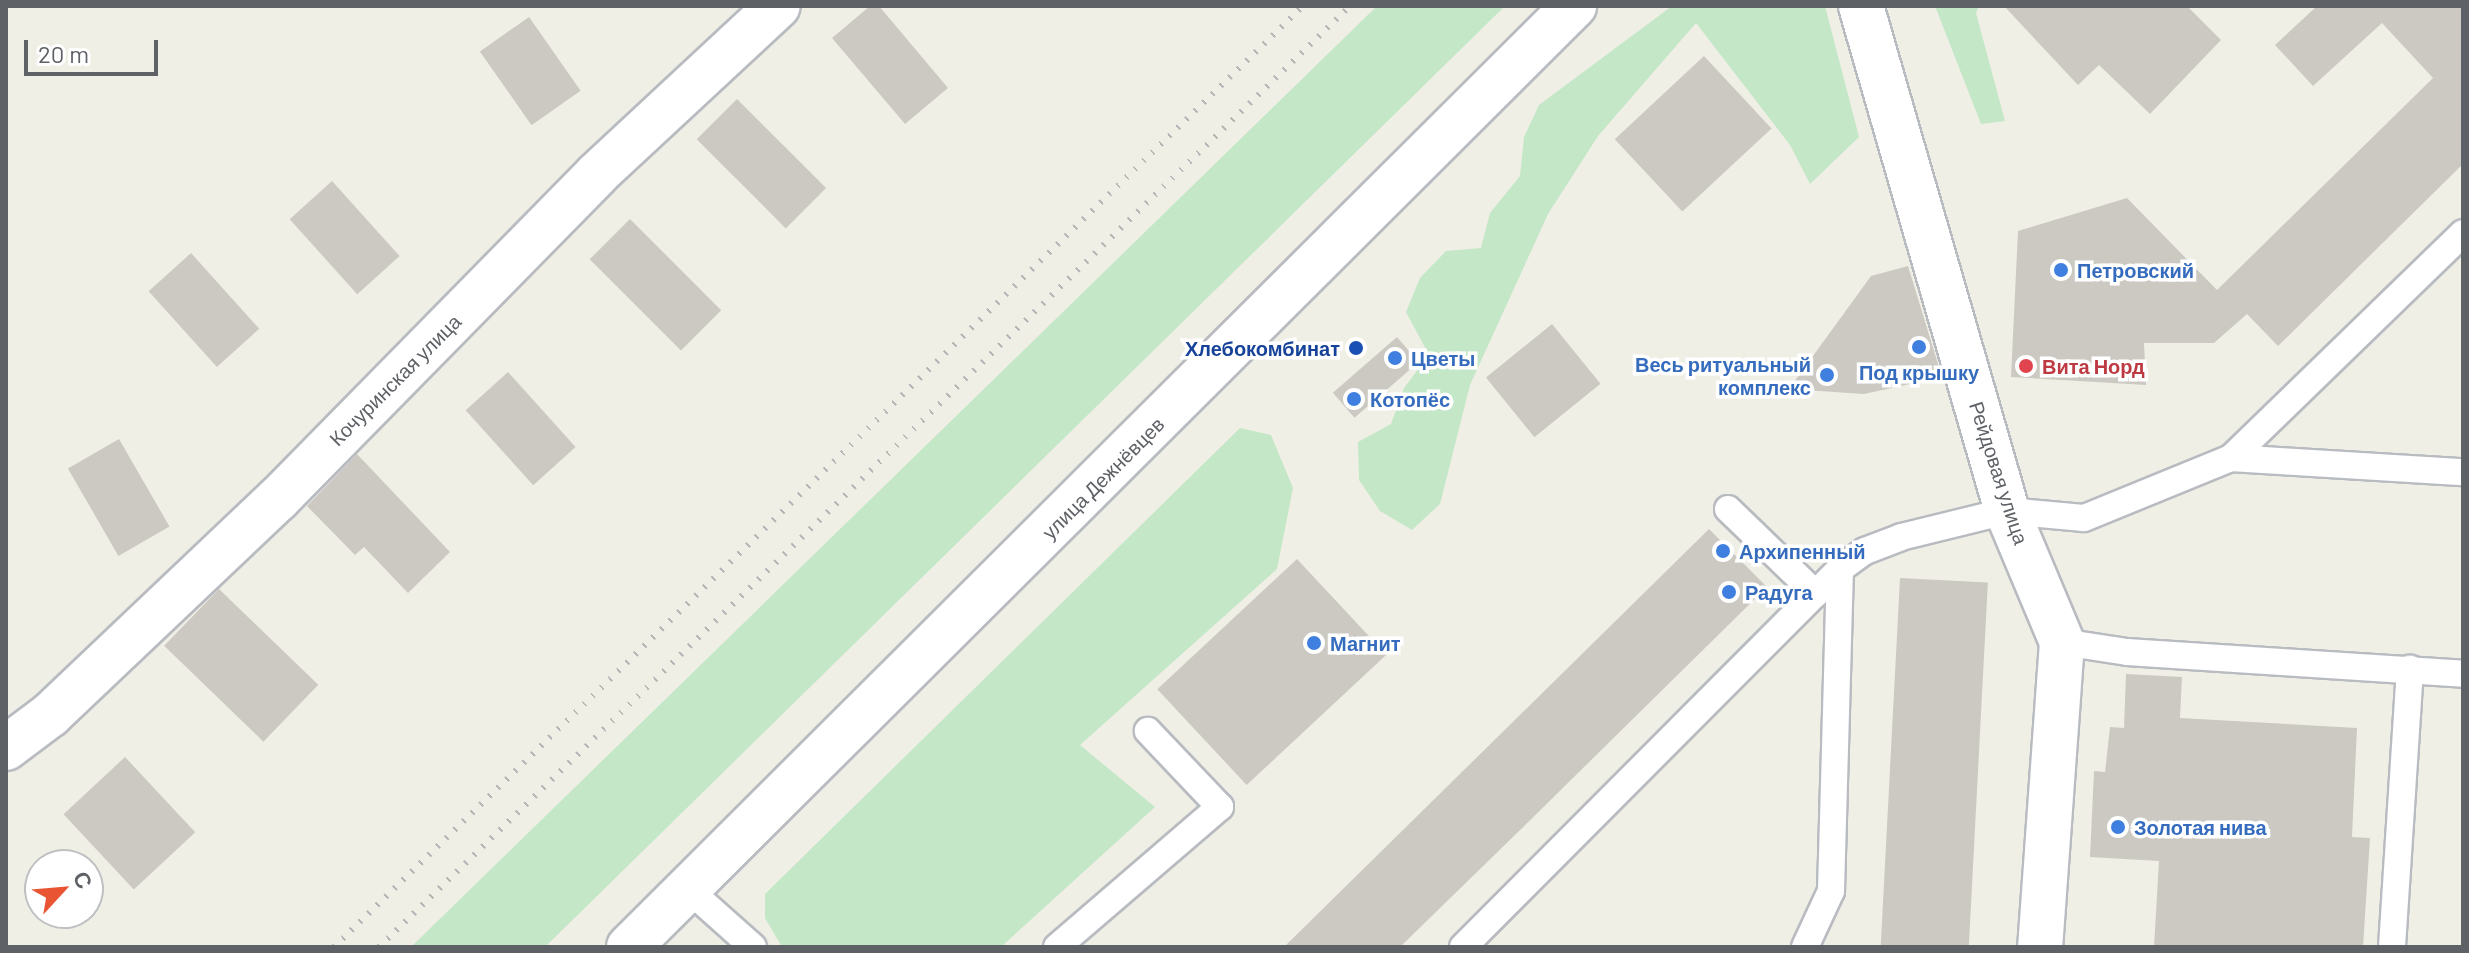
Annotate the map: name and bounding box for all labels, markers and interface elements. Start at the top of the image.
scale bar [28,24,162,74]
text: 20 m [38,39,89,68]
place label: Петровский [2077,258,2194,282]
marker: Петровский [2052,261,2070,279]
street label: Кочуринская улица [324,309,466,451]
place label: Хлебокомбинат [1185,336,1340,360]
marker: Под крышку [1910,338,1928,356]
marker: Хлебокомбинат [1347,339,1365,357]
place label: Цветы [1411,346,1475,370]
marker: Цветы [1386,349,1404,367]
place label: Весь ритуальный комплекс [1635,352,1811,399]
place label: Вита Норд [2042,354,2145,378]
marker: Вита Норд [2017,357,2035,375]
place label: Под крышку [1859,360,1979,384]
marker: Весь ритуальный комплекс [1818,366,1836,384]
place label: Котопёс [1370,387,1450,411]
marker: Котопёс [1345,390,1363,408]
street label: Рейдовая улица [1965,398,2033,548]
street label: улица Дежнёвцев [1037,412,1169,544]
place label: Архипенный [1739,539,1866,563]
marker: Архипенный [1714,542,1732,560]
place label: Радуга [1745,580,1813,604]
marker: Радуга [1720,583,1738,601]
place label: Магнит [1330,631,1401,655]
marker: Магнит [1305,634,1323,652]
place label: Золотая нива [2134,815,2267,839]
marker: Золотая нива [2109,818,2127,836]
north arrow [24,849,104,929]
text: С [69,867,99,892]

